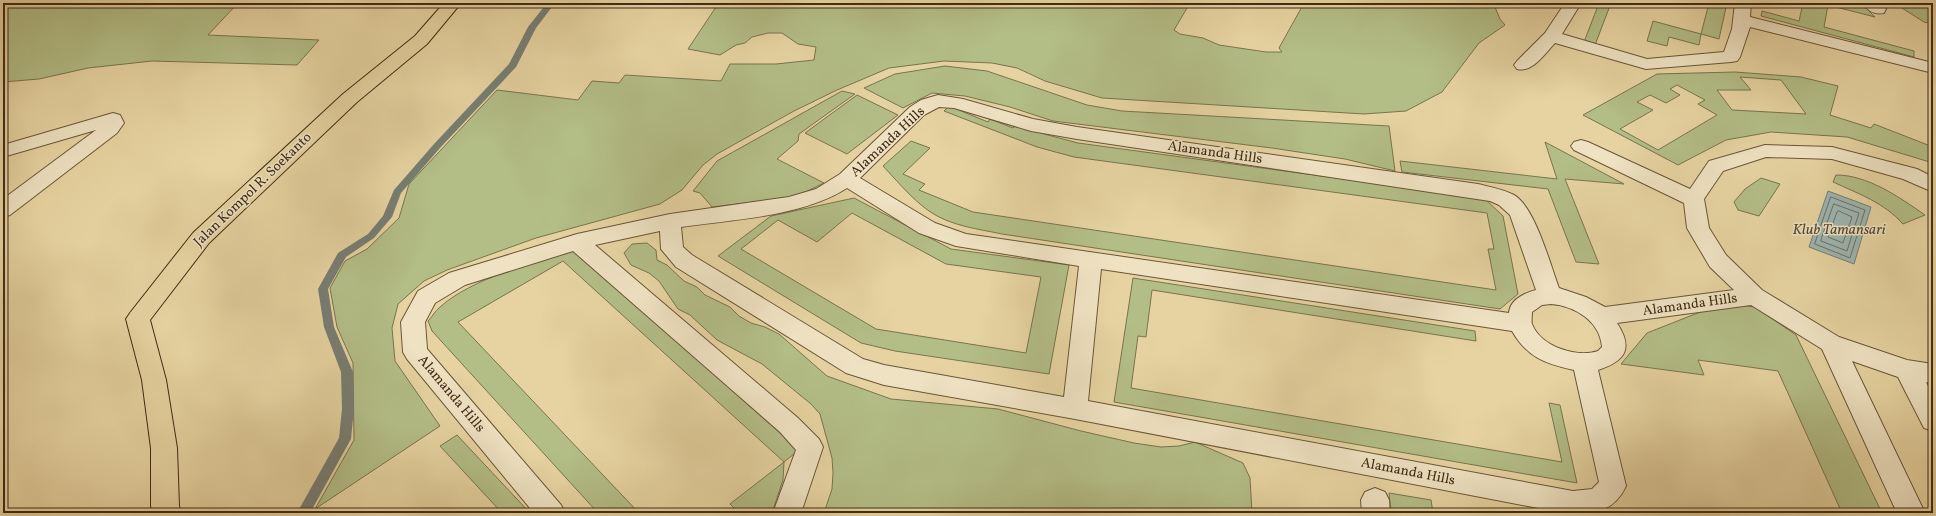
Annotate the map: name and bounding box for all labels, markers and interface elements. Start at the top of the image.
street label: Alamanda Hills [847,102,929,182]
street label: Jalan Kompol R. Soekanto [190,128,316,252]
street label: Alamanda Hills [1166,137,1264,169]
water label: Klub Tamansari [1792,220,1886,241]
street label: Alamanda Hills [1641,289,1739,321]
street label: Alamanda Hills [413,351,489,437]
street label: Alamanda Hills [1359,454,1457,490]

